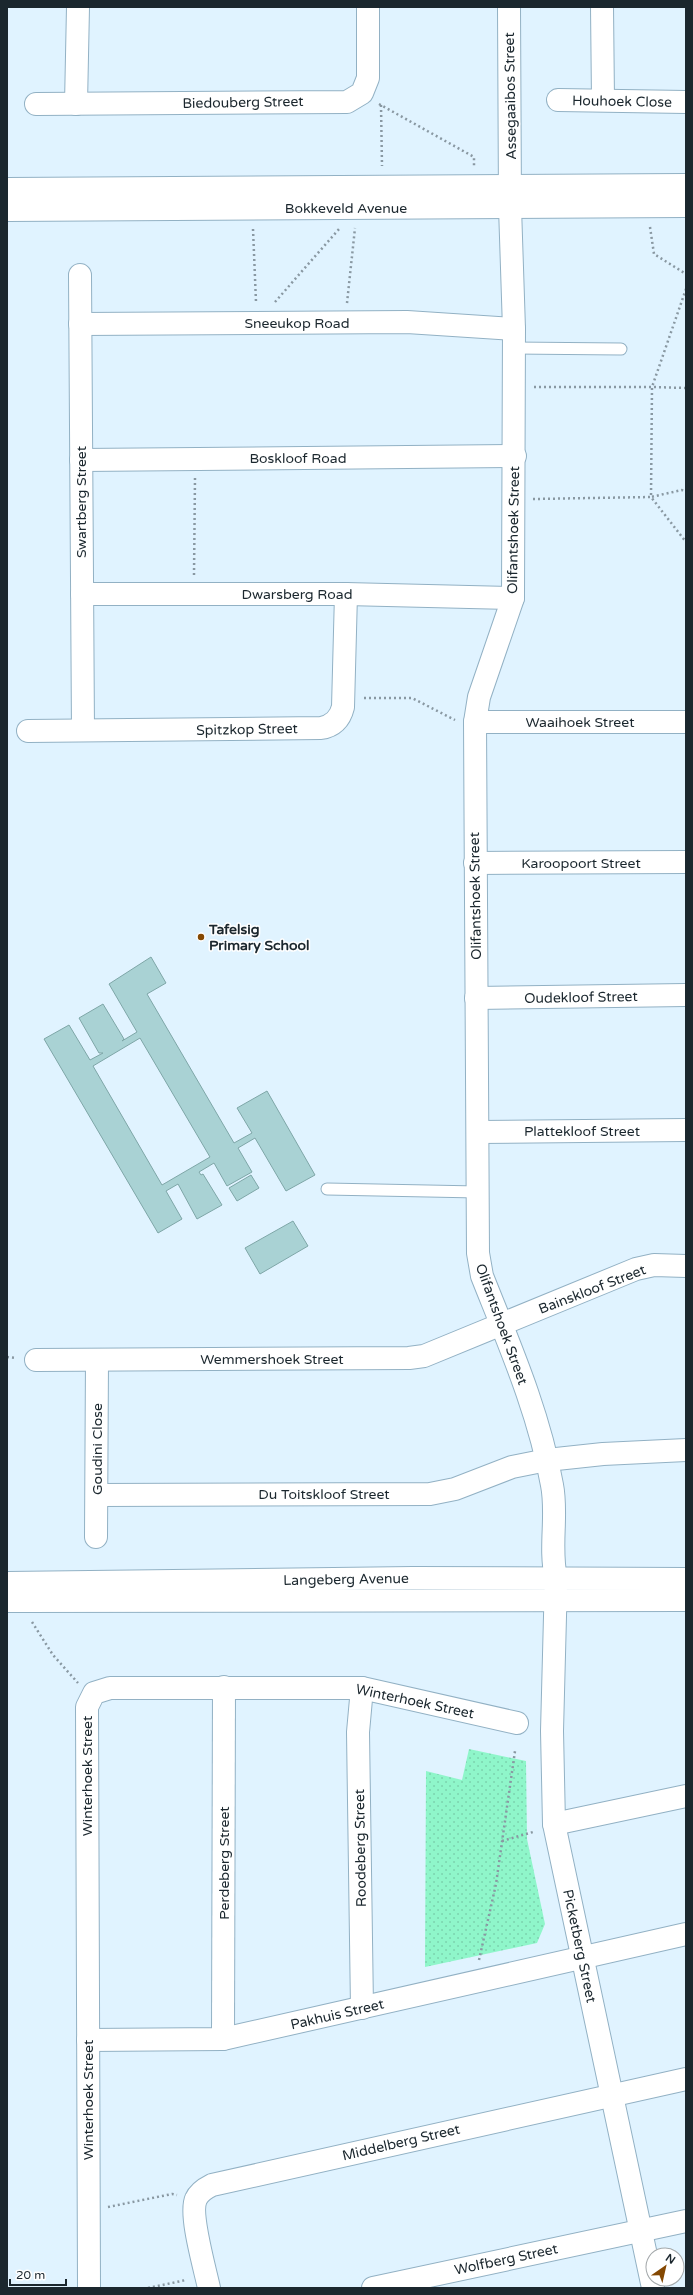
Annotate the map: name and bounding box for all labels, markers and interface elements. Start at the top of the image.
street label: Assegaaibos Street [501,31,520,160]
street label: Houhoek Close [572,92,672,111]
street label: Biedouberg Street [182,93,304,112]
street label: Bokkeveld Avenue [285,200,407,217]
street label: Sneeukop Road [244,315,350,332]
street label: Swartberg Street [73,445,90,558]
street label: Boskloof Road [249,450,347,467]
street label: Olifantshoek Street [504,465,523,594]
street label: Dwarsberg Road [241,586,353,603]
street label: Waaihoek Street [525,714,635,731]
street label: Spitzkop Street [196,720,299,739]
street label: Olifantshoek Street [466,831,485,960]
street label: Karoopoort Street [521,855,641,872]
place label: Tafelsig Primary School [208,921,310,954]
marker: Tafelsig Primary School [196,932,206,942]
street label: Oudekloof Street [524,988,639,1007]
street label: Plattekloof Street [524,1123,641,1140]
street label: Olifantshoek Street [472,1261,532,1388]
street label: Bainskloof Street [536,1261,649,1318]
street label: Wemmershoek Street [200,1351,344,1368]
street label: Goudini Close [89,1403,106,1495]
street label: Du Toitskloof Street [258,1486,390,1503]
street label: Langeberg Avenue [283,1570,409,1589]
street label: Winterhoek Street [354,1681,476,1722]
street label: Winterhoek Street [79,1715,96,1836]
street label: Roodeberg Street [351,1788,370,1907]
street label: Perdeberg Street [216,1806,233,1920]
street label: Picketberg Street [559,1888,600,2005]
street label: Pakhuis Street [289,1995,386,2034]
street label: Winterhoek Street [80,2039,97,2160]
street label: Middelberg Street [341,2121,462,2164]
street label: Wolfberg Street [453,2240,560,2279]
north arrow [645,2247,685,2287]
text: N [663,2251,678,2267]
scale bar [10,2261,66,2287]
text: 20 m [16,2268,45,2282]

